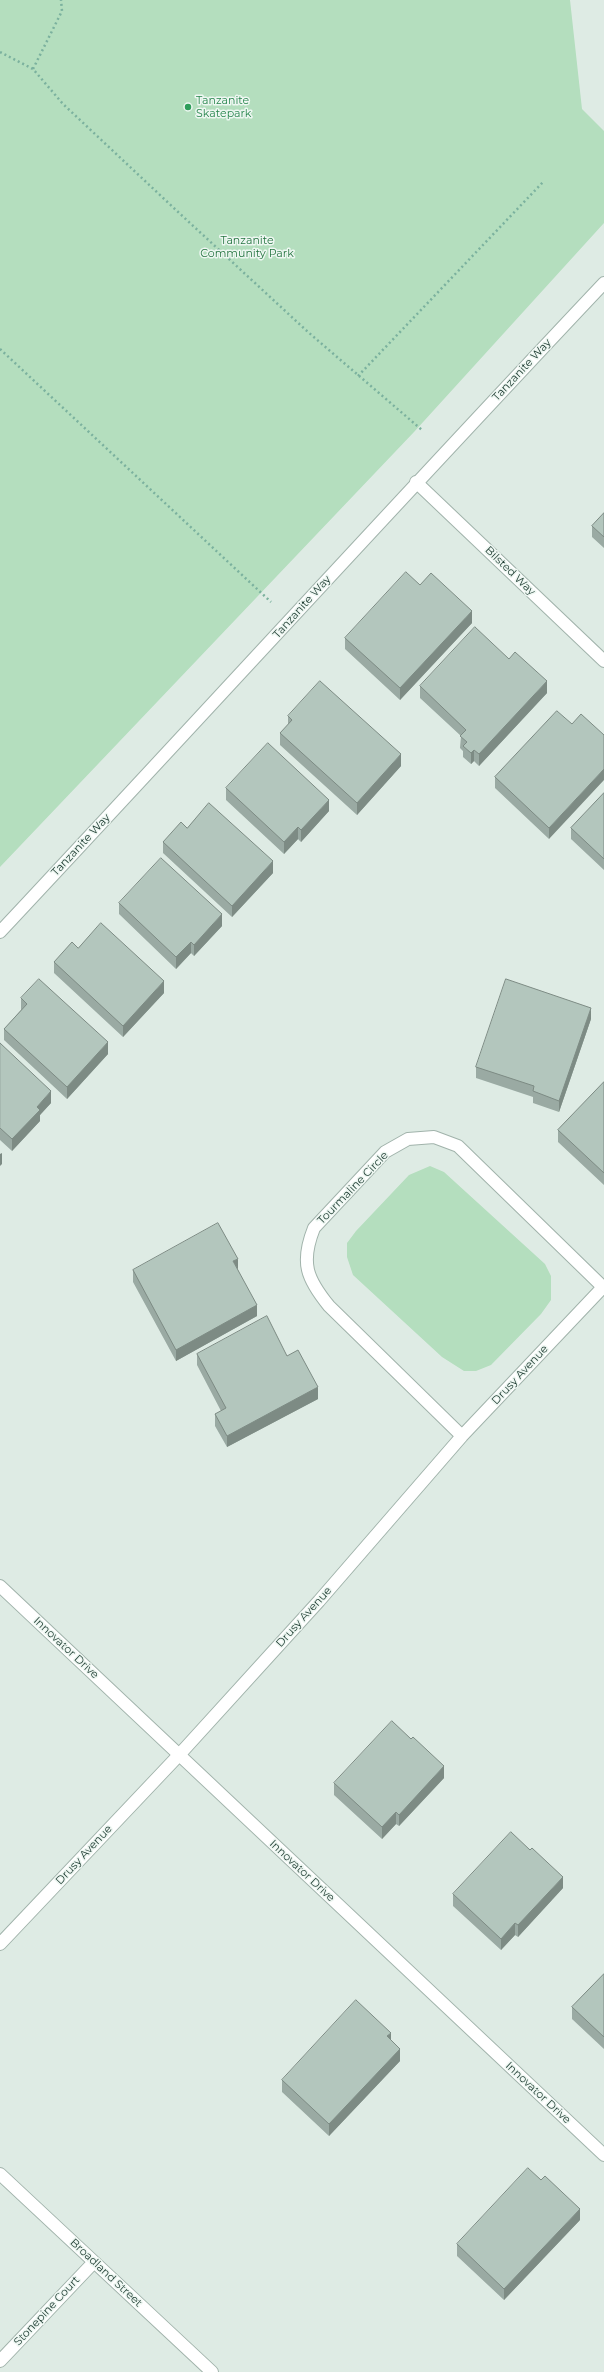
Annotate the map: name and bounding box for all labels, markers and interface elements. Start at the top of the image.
place label: Tanzanite Skatepark [196,94,251,120]
marker: Tanzanite Skatepark [183,102,193,112]
park label: Tanzanite Community Park [200,234,294,260]
street label: Tanzanite Way [490,336,554,404]
street label: Bilsted Way [482,544,538,598]
street label: Tanzanite Way [270,573,334,641]
street label: Tanzanite Way [49,811,113,879]
street label: Tourmaline Circle [315,1149,391,1227]
street label: Drusy Avenue [489,1342,551,1408]
street label: Drusy Avenue [273,1584,335,1650]
street label: Innovator Drive [31,1614,101,1682]
street label: Drusy Avenue [53,1822,115,1888]
street label: Innovator Drive [267,1837,337,1905]
street label: Innovator Drive [503,2059,573,2127]
street label: Broadland Street [67,2236,145,2310]
street label: Stonepine Court [11,2273,83,2349]

